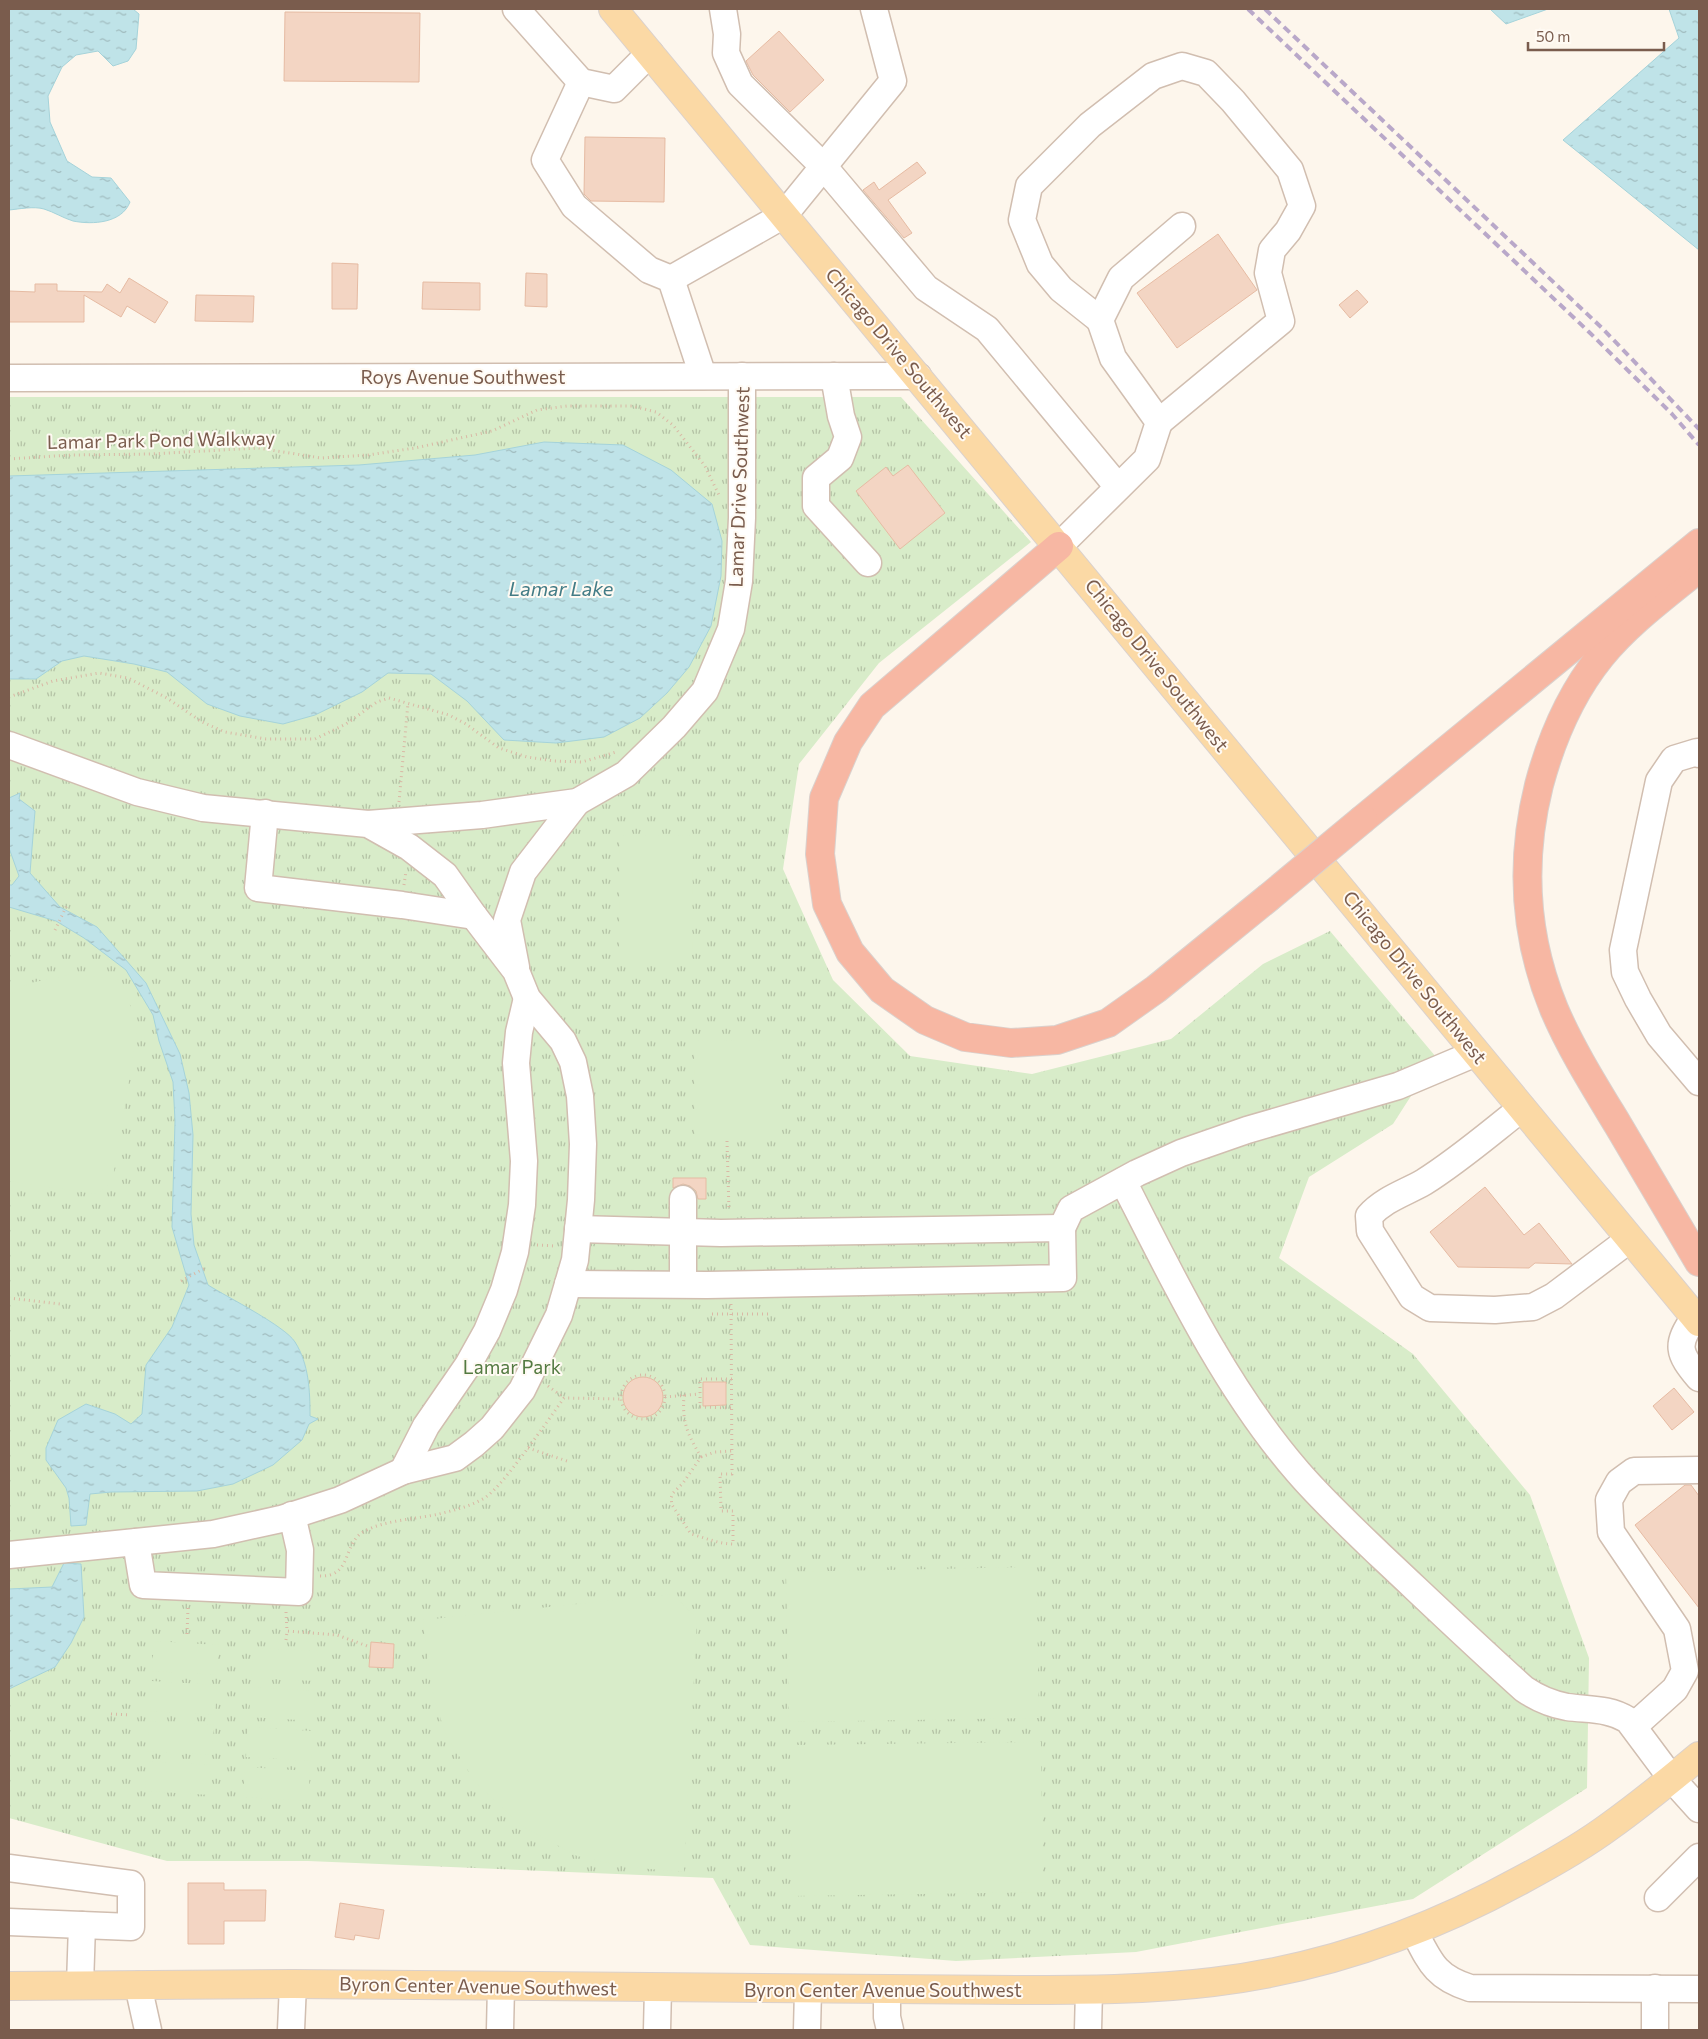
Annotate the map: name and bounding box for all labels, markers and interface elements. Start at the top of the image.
scale bar [1528,20,1664,52]
text: 50 m [1536,27,1570,45]
street label: Chicago Drive Southwest [821,263,978,443]
street label: Roys Avenue Southwest [361,365,566,388]
street label: Lamar Drive Southwest [724,386,754,588]
street label: Lamar Park Pond Walkway [47,426,276,453]
street label: Chicago Drive Southwest [1081,574,1234,756]
water label: Lamar Lake [509,576,614,600]
street label: Chicago Drive Southwest [1339,886,1492,1068]
park label: Lamar Park [463,1355,561,1378]
street label: Byron Center Avenue Southwest [339,1972,617,1999]
street label: Byron Center Avenue Southwest [744,1978,1022,2001]

